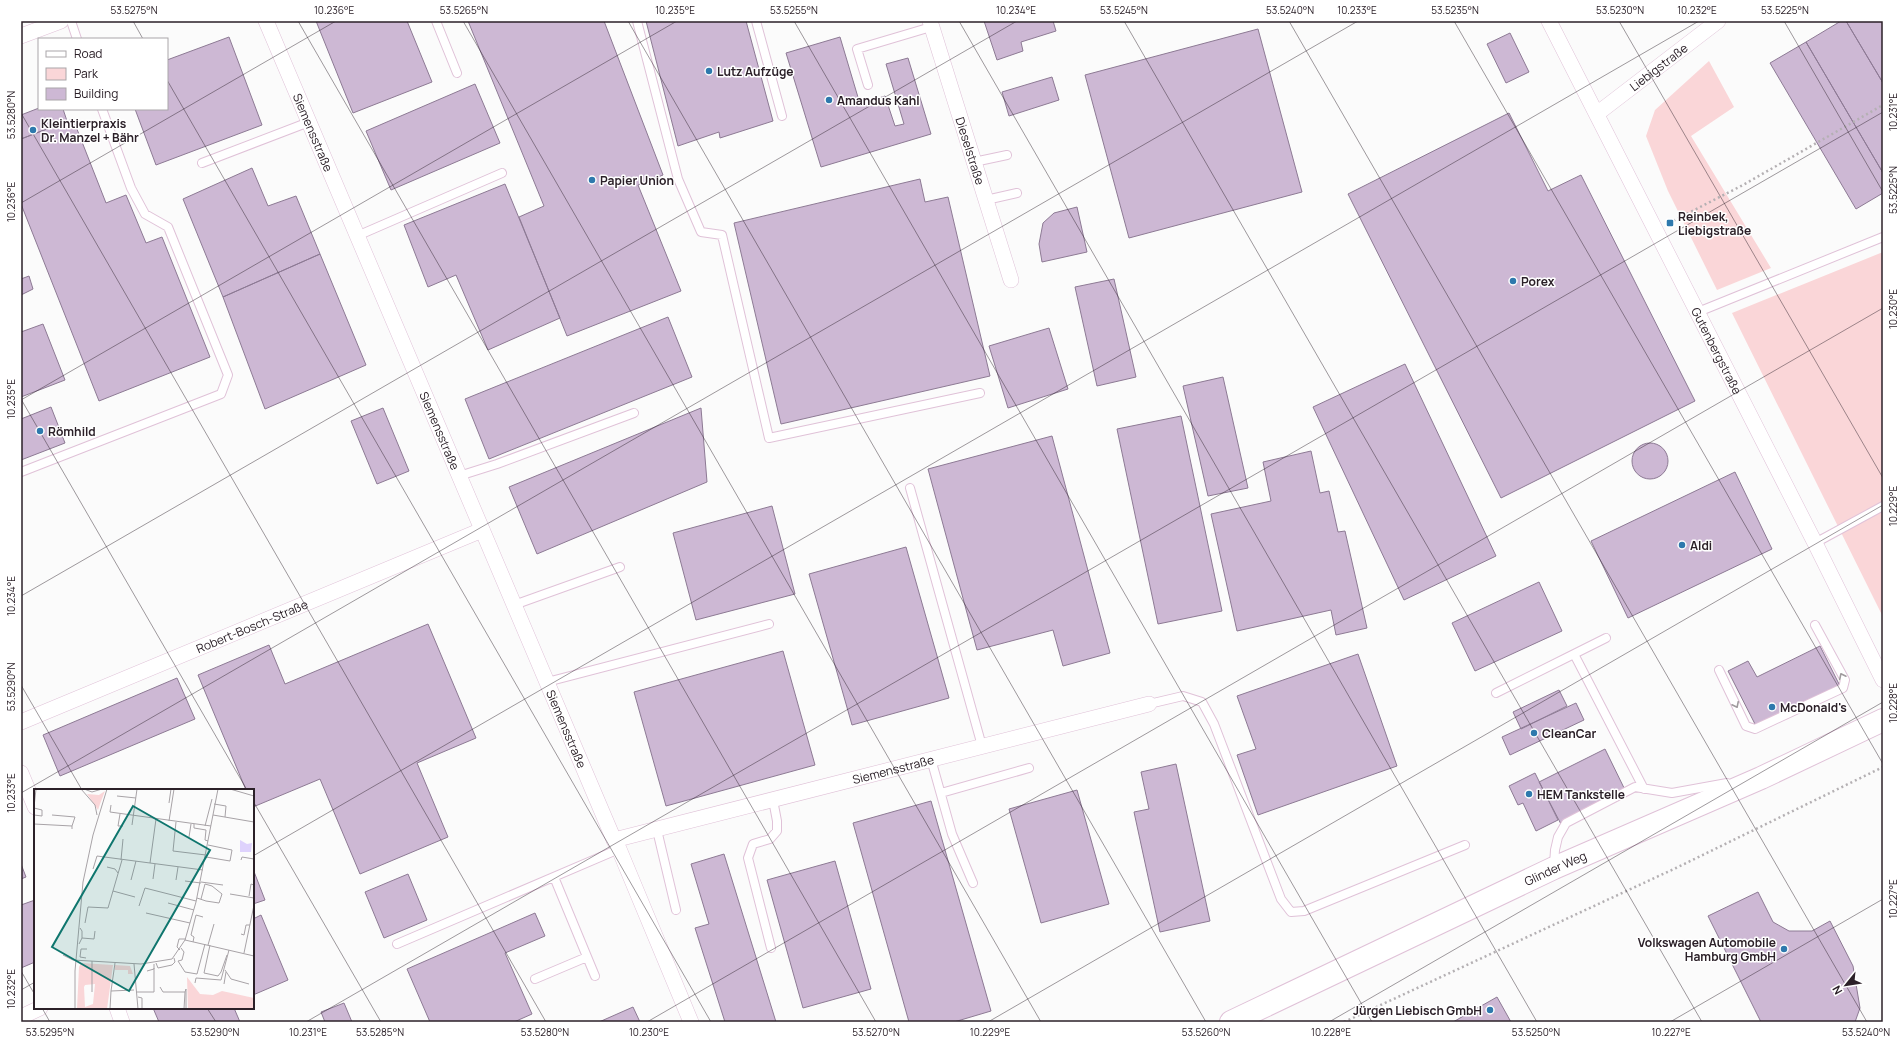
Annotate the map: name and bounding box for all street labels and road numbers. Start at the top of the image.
street label: Liebigstraße [1626,39,1691,95]
street label: Siemensstraße [289,91,337,174]
street label: Dieselstraße [952,115,989,187]
street label: Gutenbergstraße [1688,304,1746,397]
street label: Siemensstraße [416,389,464,472]
street label: Robert-Bosch-Straße [193,595,310,657]
street label: Siemensstraße [543,687,591,771]
street label: Siemensstraße [851,751,936,788]
street label: Glinder Weg [1521,846,1589,890]

